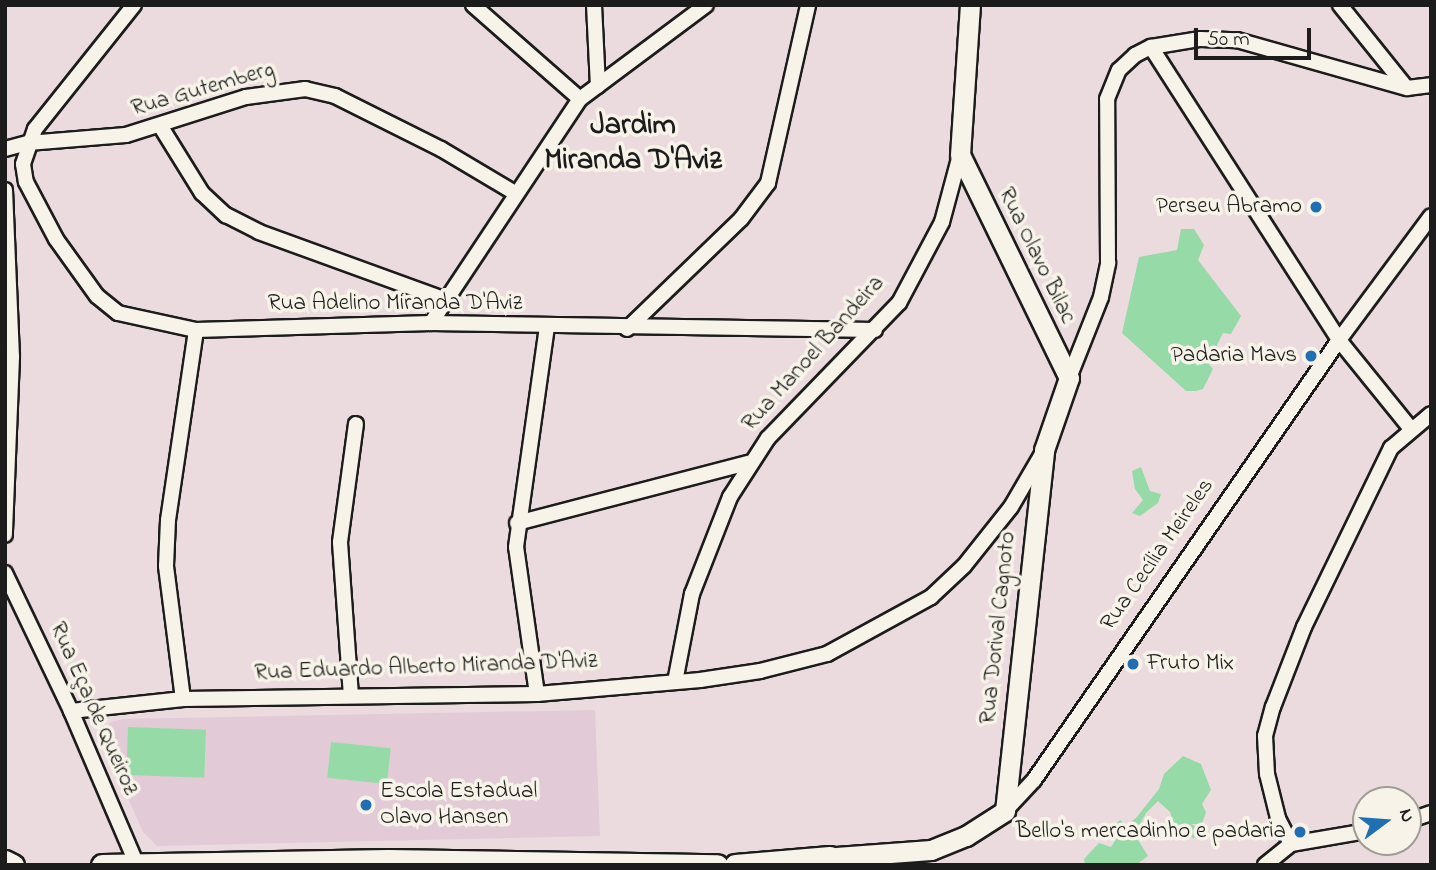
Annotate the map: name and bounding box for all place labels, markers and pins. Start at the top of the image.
place label: Perseu Abramo [1156,193,1302,221]
marker: Perseu Abramo [1308,199,1324,215]
place label: Padaria Mavs [1171,342,1297,370]
marker: Padaria Mavs [1303,348,1319,364]
place label: Fruto Mix [1147,650,1234,678]
marker: Fruto Mix [1125,656,1141,672]
place label: Escola Estadual Olavo Hansen [380,778,537,832]
marker: Escola Estadual Olavo Hansen [358,797,374,813]
place label: Bello's mercadinho e padaria [1016,818,1286,846]
marker: Bello's mercadinho e padaria [1292,824,1308,840]

